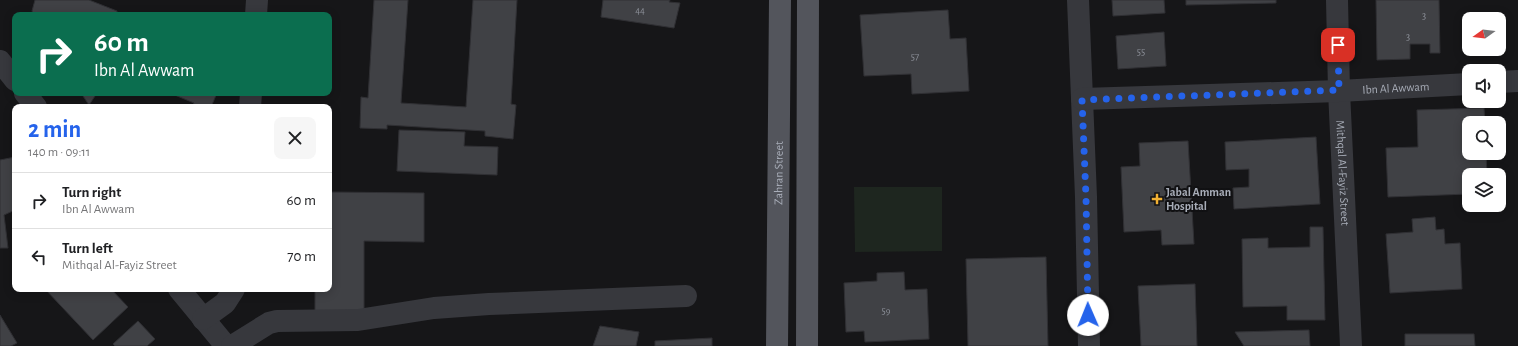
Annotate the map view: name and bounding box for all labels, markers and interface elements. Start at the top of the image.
house number: 44 [635,6,645,16]
house number: 3 [1422,11,1426,21]
north arrow [1462,12,1506,56]
map controls [1462,12,1506,212]
icon: right [28,28,80,80]
pin [1321,28,1355,62]
text: 60 m [94,29,149,57]
house number: 3 [1406,32,1410,42]
icon: arrive [1327,34,1349,56]
house number: 55 [1137,47,1145,57]
house number: 57 [911,52,919,62]
text: Ibn Al Awwam [94,62,195,80]
button: sound [1462,64,1506,108]
street label: Ibn Al Awwam [1362,80,1430,96]
button: search [1462,116,1506,160]
button: close [274,117,316,159]
text: 2 min [28,118,81,142]
street label: Mithqal Al-Fayiz Street [1334,120,1351,226]
street label: Zahran Street [772,141,785,205]
text: 140 m · 09:11 [28,146,90,159]
button: layers [1462,168,1506,212]
text: Turn right [62,185,121,200]
place label: Jabal Amman Hospital [1166,186,1231,212]
icon: right [28,190,50,212]
text: 60 m [287,193,316,208]
marker: Jabal Amman Hospital [1151,193,1163,205]
text: Ibn Al Awwam [62,203,135,216]
text: Turn left [62,241,113,256]
icon: left [28,246,50,268]
text: 70 m [287,249,316,264]
text: Mithqal Al-Fayiz Street [62,259,177,272]
position arrow [1067,294,1109,336]
house number: 59 [882,306,891,316]

